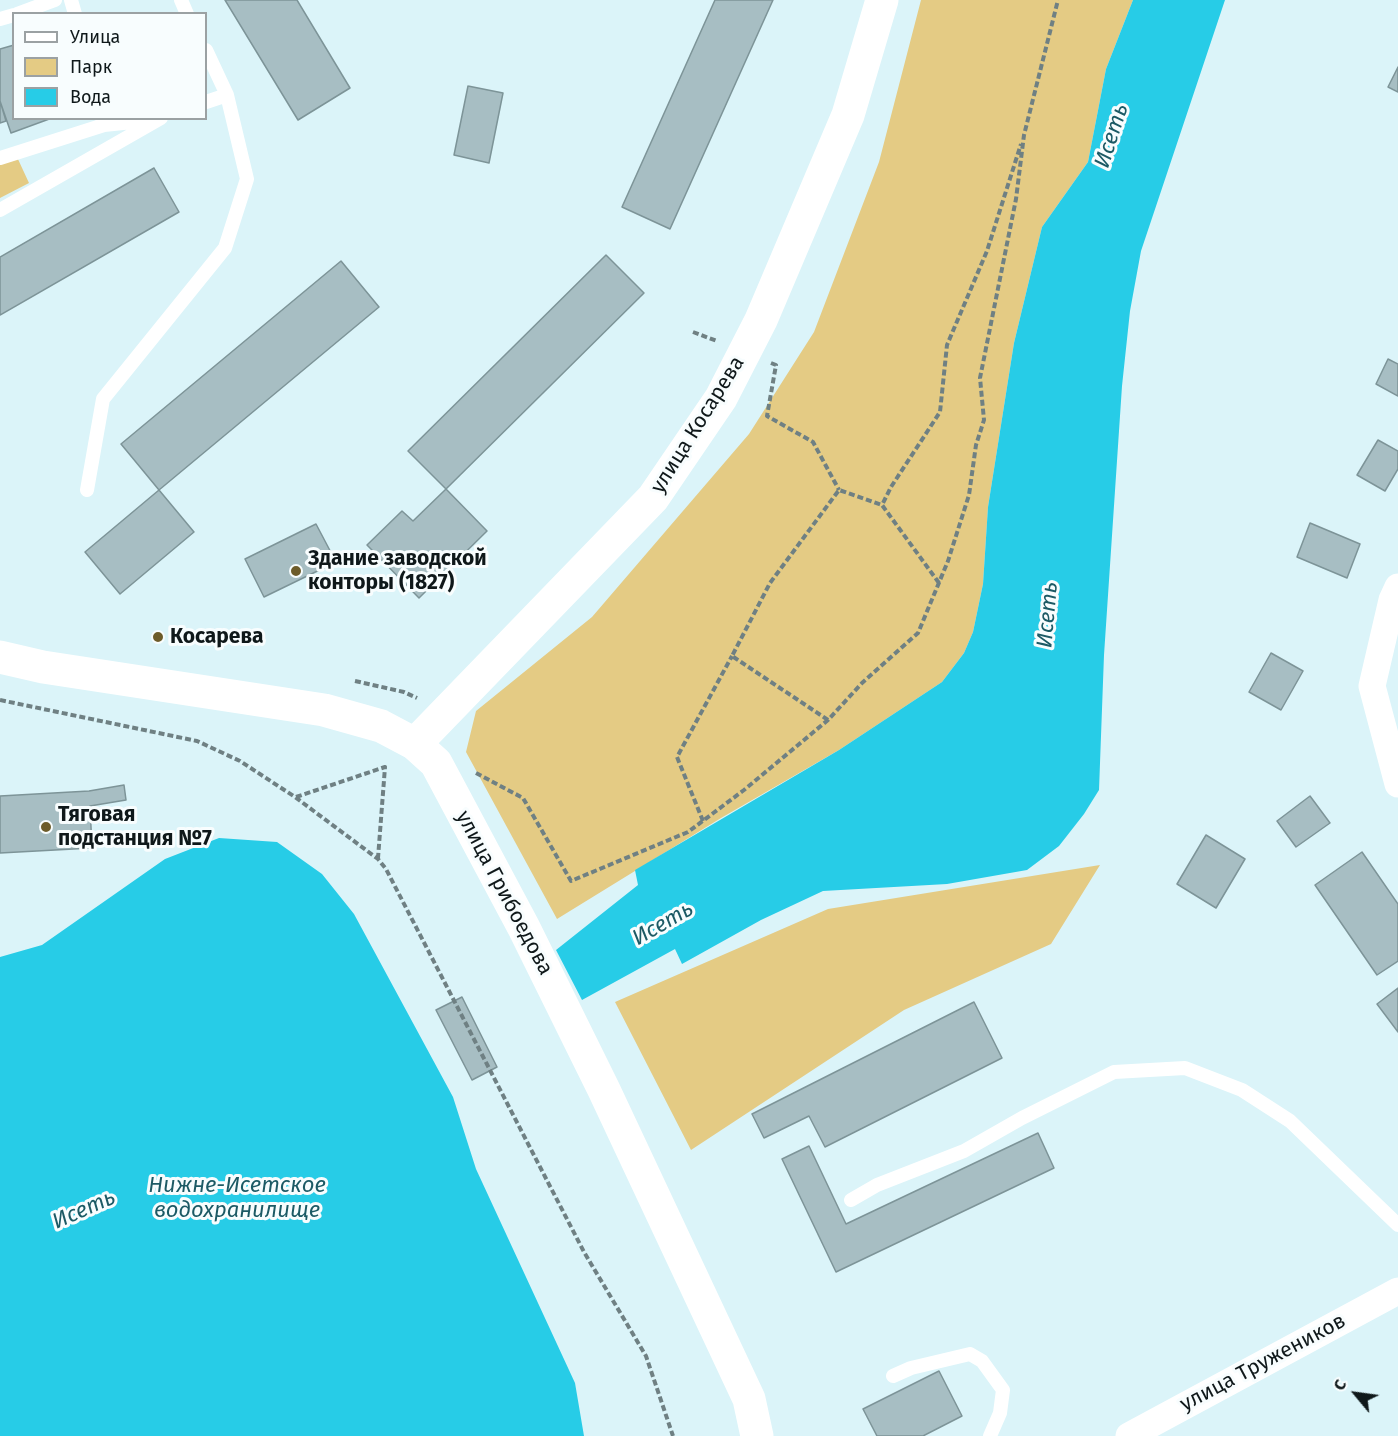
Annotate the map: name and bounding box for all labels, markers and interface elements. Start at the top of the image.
legend [12,12,207,120]
text: Улица [70,26,120,48]
text: Парк [70,56,112,78]
text: Вода [70,86,111,108]
water label: Исеть [1089,100,1135,172]
street label: улица Косарева [646,352,750,498]
place label: Здание заводской конторы (1827) [308,546,487,596]
marker: Здание заводской конторы (1827) [289,564,303,578]
water label: Исеть [1032,581,1064,649]
place label: Косарева [170,624,263,650]
marker: Косарева [151,630,165,644]
place label: Тяговая подстанция №7 [58,802,212,852]
street label: улица Грибоедова [450,807,558,979]
marker: Тяговая подстанция №7 [39,820,53,834]
water label: Исеть [628,896,698,952]
water label: Нижне-Исетское водохранилище [148,1173,326,1224]
water label: Исеть [48,1185,120,1235]
street label: улица Тружеников [1176,1309,1350,1417]
north arrow [1326,1364,1386,1424]
text: С [1329,1376,1350,1394]

